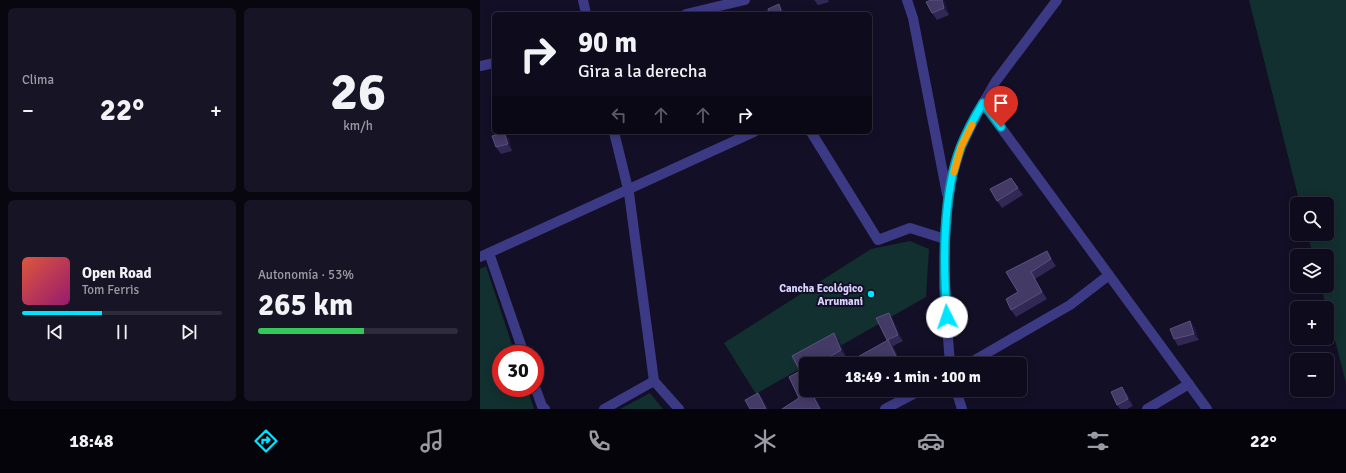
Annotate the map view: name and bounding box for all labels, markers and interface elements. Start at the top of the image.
text: 90 m [578,26,637,60]
icon: right [512,28,564,80]
text: 26 [330,60,386,124]
text: Gira a la derecha [578,60,707,82]
text: Clima [22,72,54,88]
pin [984,86,1018,127]
text: 22° [100,92,144,129]
icon: arrive [990,92,1012,114]
text: − [22,97,34,124]
text: + [210,97,222,124]
icon: left [608,104,630,126]
icon: ahead [650,104,672,126]
icon: ahead [692,104,714,126]
icon: right [734,104,756,126]
text: km/h [343,118,373,134]
map controls [1290,197,1334,397]
button: search [1290,197,1334,241]
button: layers [1290,249,1334,293]
text: Open Road [82,264,152,282]
text: Autonomía · 53% [258,267,354,283]
text: Tom Ferris [82,282,139,298]
place label: Cancha Ecológico Arrumani [779,282,863,308]
text: 265 km [258,287,353,324]
marker: Cancha Ecológico Arrumani [866,289,876,299]
position arrow [926,296,968,338]
button: + [1290,301,1334,345]
icon: previous [44,321,66,343]
icon: pause [111,321,133,343]
icon: next [178,321,200,343]
speed limit sign: 30 [492,345,544,397]
button: − [1290,353,1334,397]
text: 18:49 · 1 min · 100 m [845,368,981,386]
icon: directions [252,427,280,455]
icon: music [418,427,446,455]
icon: phone [585,427,613,455]
icon: climate [751,427,779,455]
icon: car [917,427,945,455]
icon: filters [1084,427,1112,455]
text: 18:48 [69,430,113,452]
text: 22° [1250,430,1277,452]

